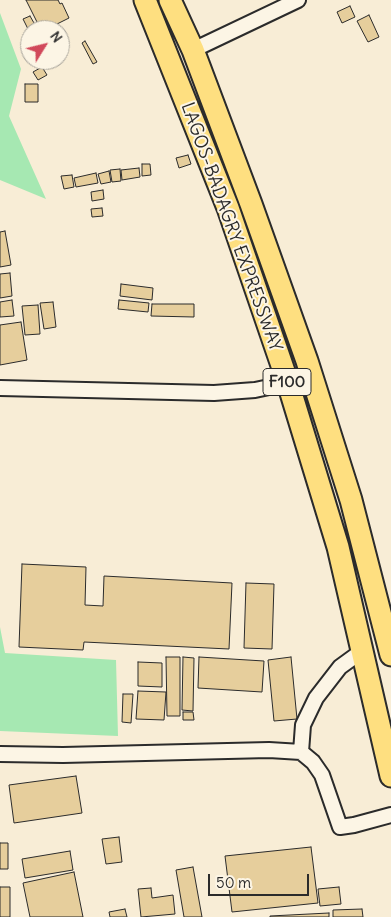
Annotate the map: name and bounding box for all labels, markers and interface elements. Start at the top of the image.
north arrow [20,20,70,70]
text: N [46,28,66,46]
street label: LAGOS-BADAGRY EXPRESSWAY [176,100,286,354]
road number: F100 [263,368,311,396]
scale bar [211,864,312,896]
text: 50 m [216,873,251,892]

